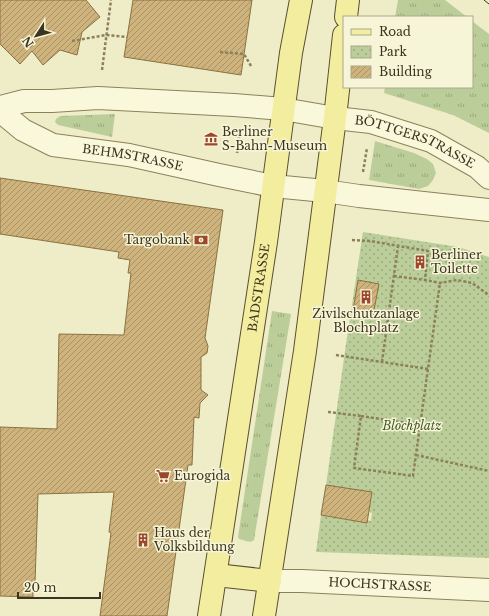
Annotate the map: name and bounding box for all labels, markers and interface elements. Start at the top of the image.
north arrow [16,16,56,56]
legend [343,16,473,88]
text: Road [379,24,411,39]
text: N [19,33,37,50]
text: Park [379,44,407,59]
text: Building [379,64,433,79]
street label: BÖTTGERSTRASSE [354,112,478,171]
place label: Berliner S-Bahn-Museum [222,124,327,153]
museum icon: Berliner S-Bahn-Museum [203,131,219,147]
street label: BEHMSTRASSE [81,141,185,174]
place label: Targobank [124,232,191,247]
bank icon: Targobank [193,232,209,248]
street label: BADSTRASSE [244,242,273,333]
place label: Berliner Toilette [431,247,482,276]
building icon: Berliner Toilette [412,254,428,270]
building icon: Zivilschutzanlage Blochplatz [358,289,374,305]
place label: Zivilschutzanlage Blochplatz [312,306,420,335]
park label: Blochplatz [382,418,441,433]
supermarket icon: Eurogida [155,468,171,484]
place label: Eurogida [174,468,231,483]
place label: Haus der Volksbildung [153,525,235,554]
building icon: Haus der Volksbildung [135,532,151,548]
scale bar [18,574,100,600]
street label: HOCHSTRASSE [328,574,432,594]
text: 20 m [24,580,56,595]

